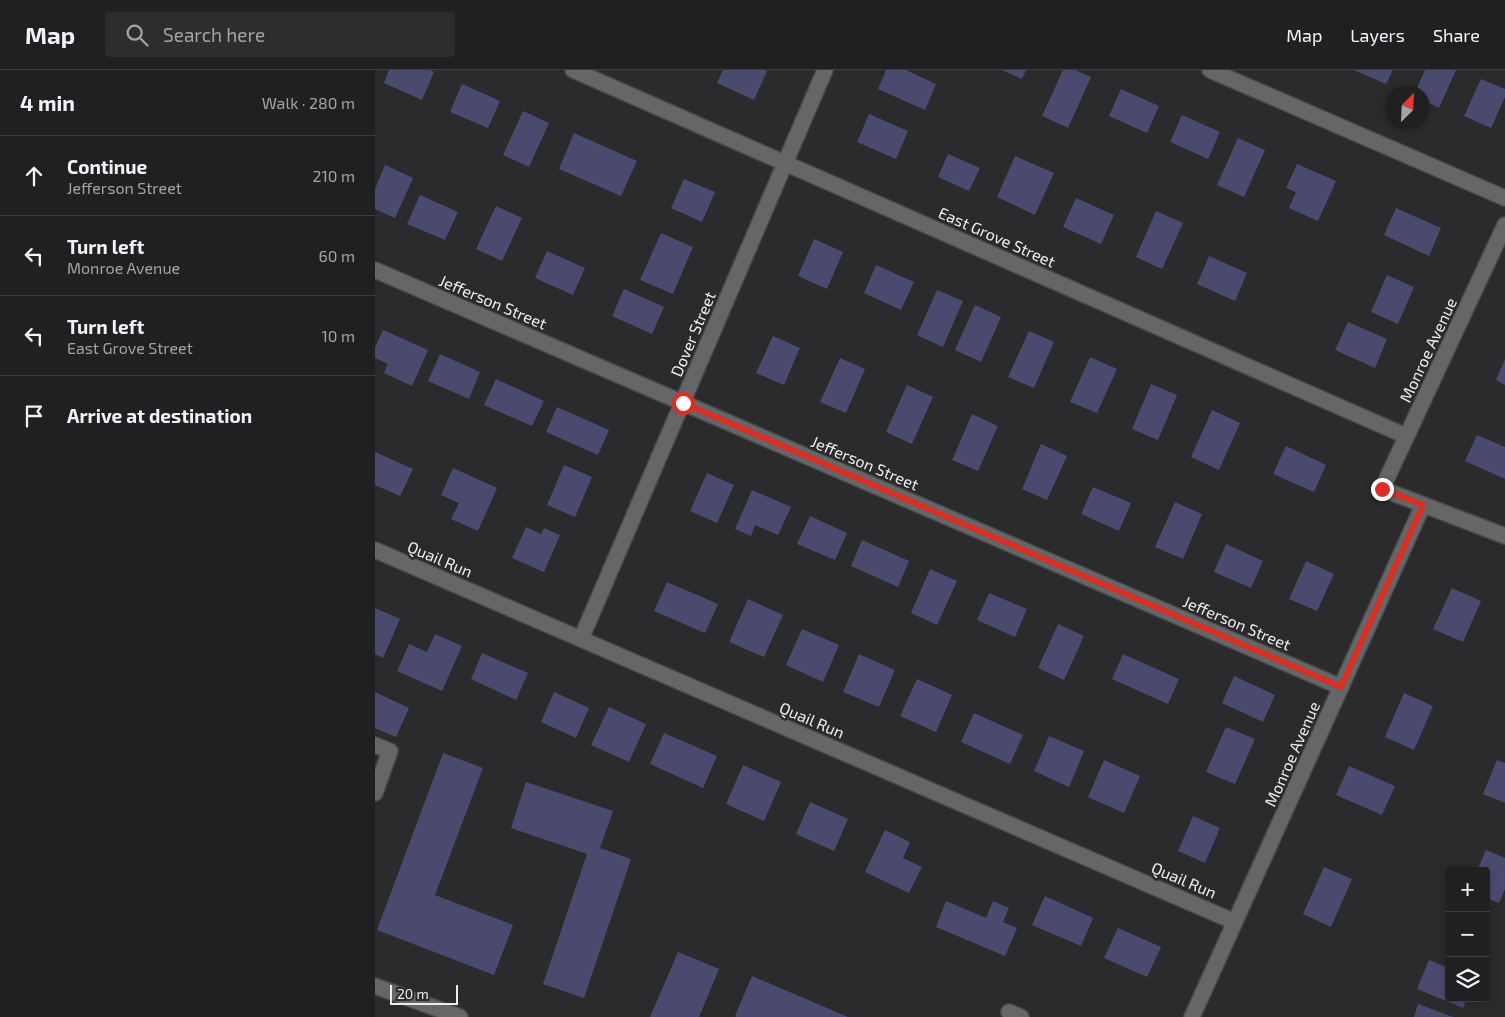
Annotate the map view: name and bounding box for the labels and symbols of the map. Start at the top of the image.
north arrow [1385,85,1430,130]
street label: East Grove Street [936,202,1059,271]
street label: Jefferson Street [437,270,550,333]
street label: Dover Street [666,288,719,379]
street label: Monroe Avenue [1395,295,1460,405]
route start [672,392,695,415]
street label: Jefferson Street [809,431,922,494]
route end [1371,478,1394,501]
street label: Quail Run [404,536,476,582]
street label: Jefferson Street [1181,591,1294,654]
street label: Quail Run [776,697,848,743]
street label: Monroe Avenue [1260,698,1323,809]
street label: Quail Run [1148,857,1220,903]
scale bar [390,982,457,1005]

